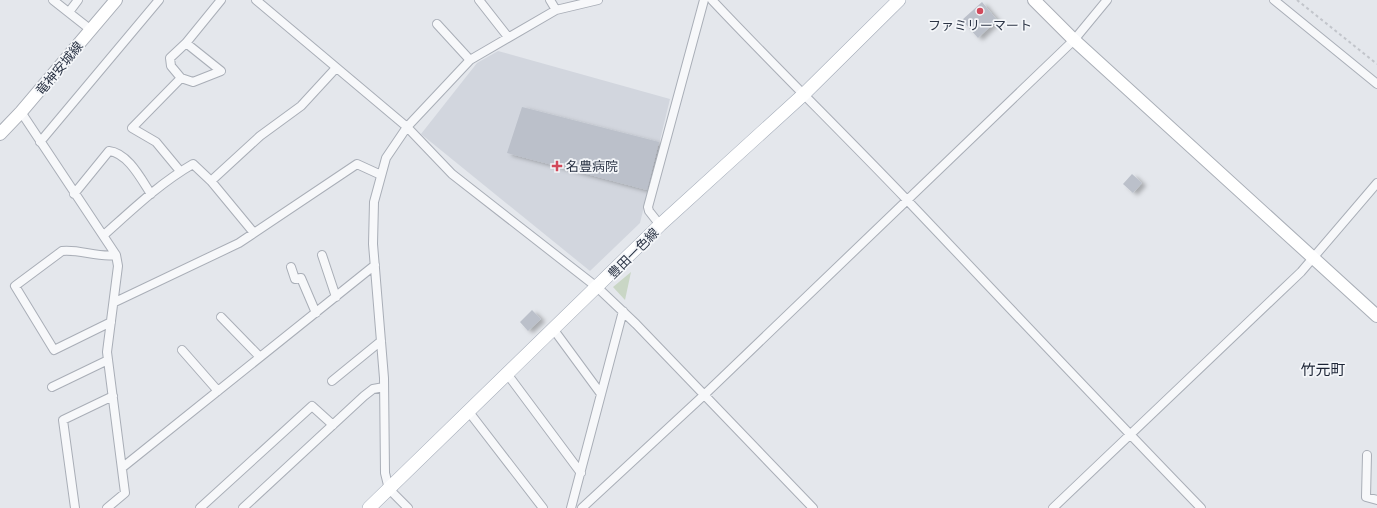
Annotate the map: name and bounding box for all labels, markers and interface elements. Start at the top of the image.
marker: ファミリーマート [975,6,985,16]
place label: ファミリーマート [928,17,1032,34]
street label: 竜神安城線 [32,38,87,99]
place label: 名豊病院 [566,158,618,175]
marker: 名豊病院 [551,160,563,172]
street label: 豊田一色線 [604,224,662,282]
district label: 竹元町 [1300,360,1346,379]

